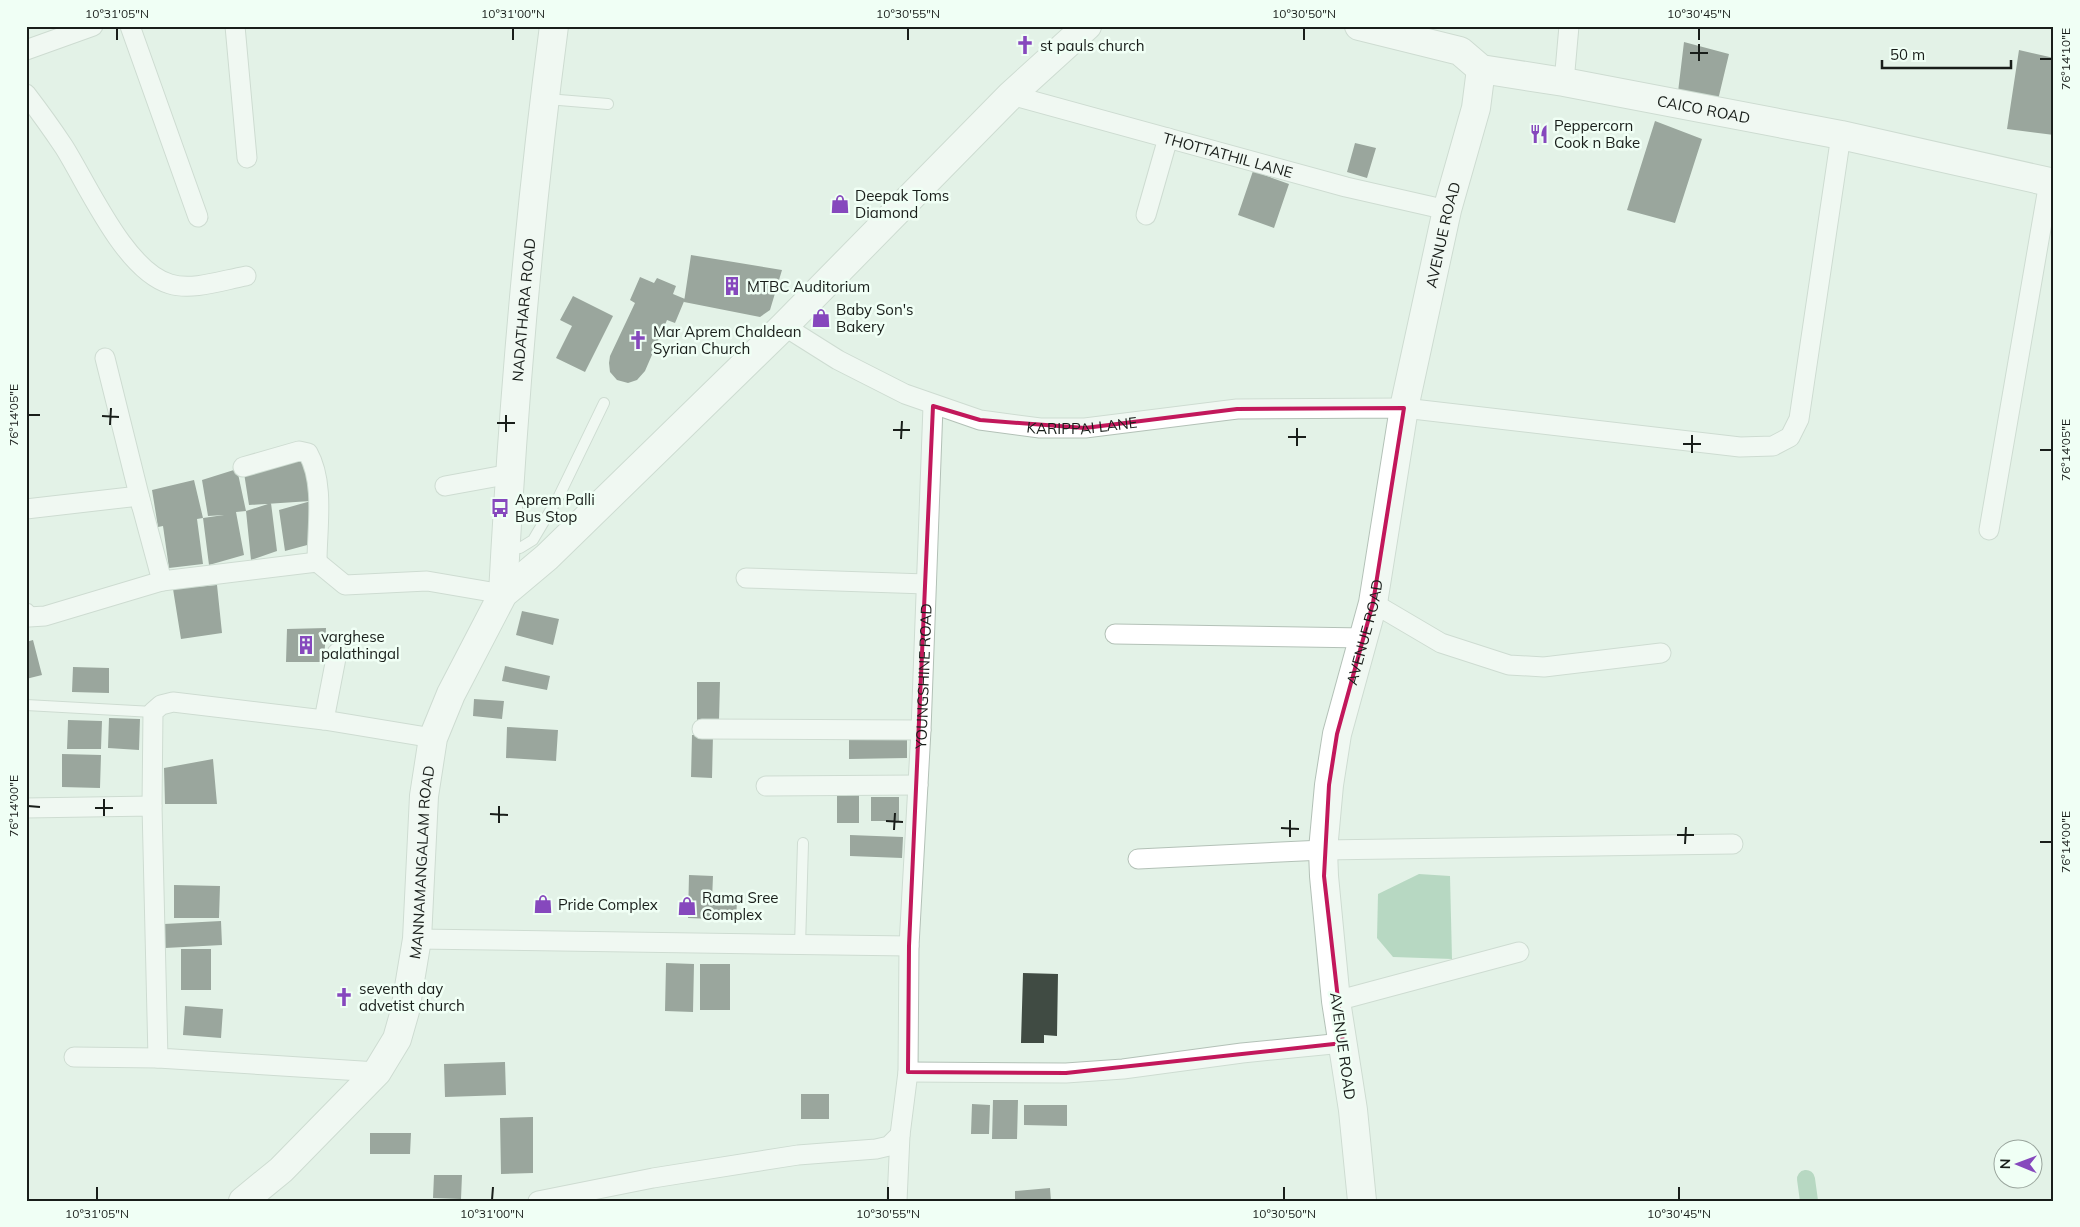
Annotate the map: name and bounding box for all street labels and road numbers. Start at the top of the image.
street label: CAICO ROAD [1656,91,1752,127]
street label: THOTTATHIL LANE [1161,128,1295,182]
street label: AVENUE ROAD [1421,179,1464,290]
street label: NADATHARA ROAD [507,237,539,382]
street label: KARIPPAI LANE [1026,412,1138,438]
street label: AVENUE ROAD [1341,578,1386,687]
street label: YOUNGSHINE ROAD [910,603,935,750]
street label: MANNAMANGALAM ROAD [404,764,438,960]
street label: AVENUE ROAD [1326,991,1360,1101]

